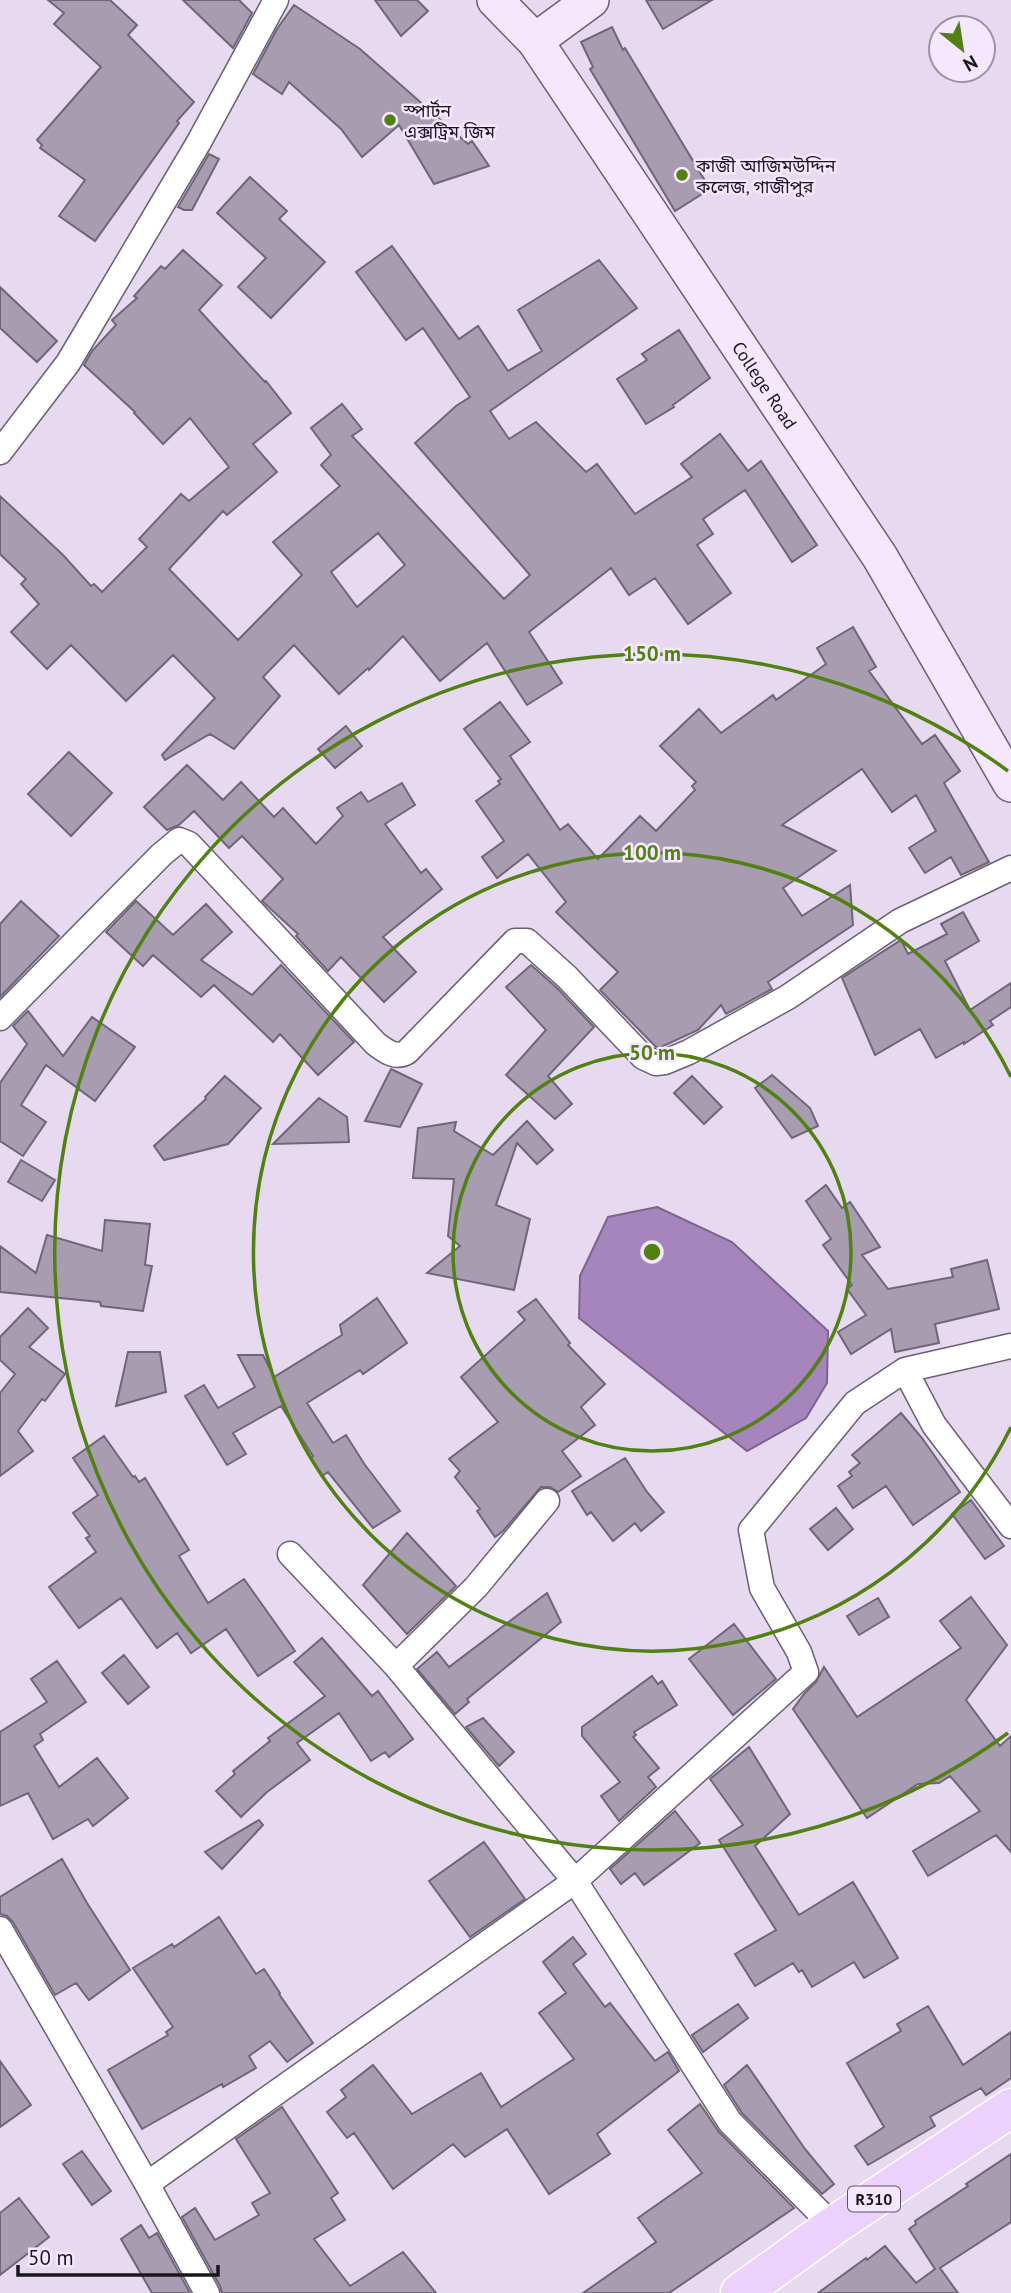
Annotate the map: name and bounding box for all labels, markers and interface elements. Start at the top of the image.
north arrow [927,14,997,84]
text: N [959,50,982,77]
place label: স্পার্টন এক্সট্রিম জিম [403,99,496,143]
marker: স্পার্টন এক্সট্রিম জিম [382,112,398,128]
place label: কাজী আজিমউদ্দিন কলেজ, গাজীপুর [695,154,837,198]
marker: কাজী আজিমউদ্দিন কলেজ, গাজীপুর [674,167,690,183]
street label: College Road [727,337,802,433]
text: 150 m [623,640,681,667]
text: 100 m [623,839,681,866]
text: 50 m [629,1039,675,1066]
centre of rings [640,1240,664,1264]
road number: R310 [848,2186,900,2212]
scale bar [18,2234,217,2278]
text: 50 m [28,2244,74,2271]

